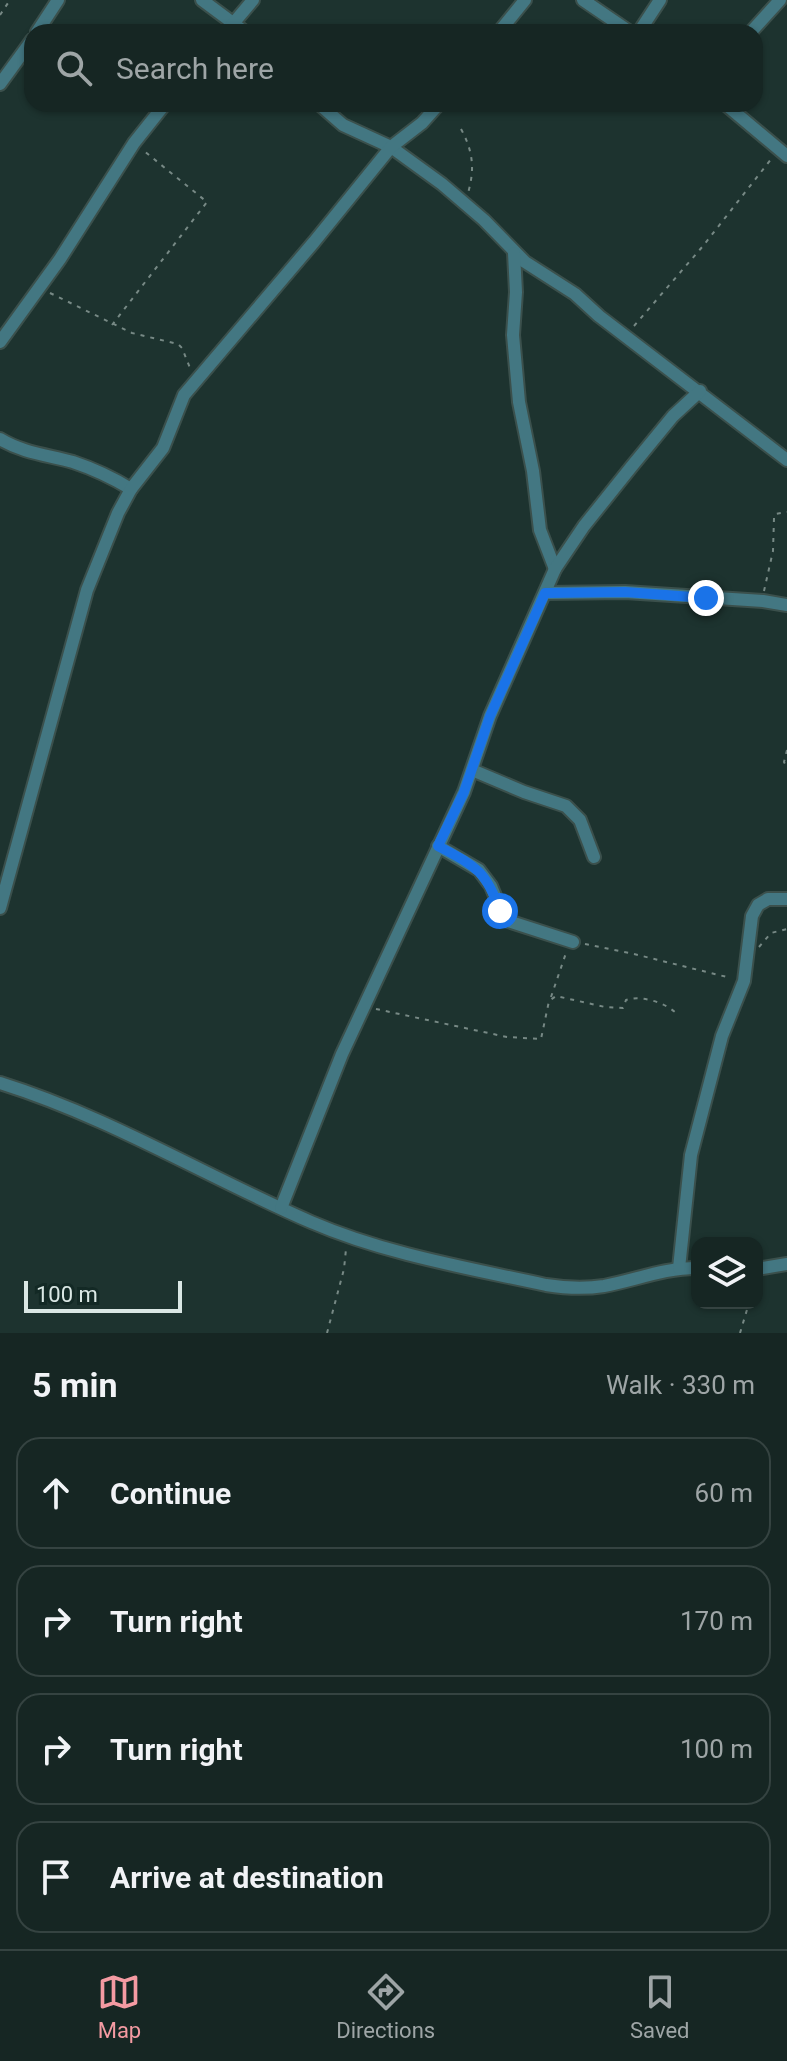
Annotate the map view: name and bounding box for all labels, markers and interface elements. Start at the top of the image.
search box [24,24,763,112]
icon: search [52,46,96,90]
text: Search here [116,51,274,86]
route end [688,580,724,616]
route start [482,893,518,929]
map controls [691,1237,763,1309]
button: layers [691,1237,763,1309]
scale bar [24,1277,182,1313]
text: 100 m [36,1282,98,1307]
text: 5 min [32,1365,117,1405]
text: Walk · 330 m [606,1370,755,1400]
icon: ahead [34,1471,78,1515]
text: Continue [110,1476,231,1511]
text: 60 m [695,1478,753,1508]
icon: right [34,1599,78,1643]
text: Turn right [110,1604,243,1639]
text: 170 m [680,1606,753,1636]
icon: right [34,1727,78,1771]
text: Turn right [110,1732,243,1767]
text: 100 m [680,1734,753,1764]
icon: arrive [34,1855,78,1899]
text: Arrive at destination [110,1860,384,1895]
tab: Map [97,1970,141,2043]
tab: Directions [336,1970,435,2043]
tab: Saved [630,1970,690,2043]

